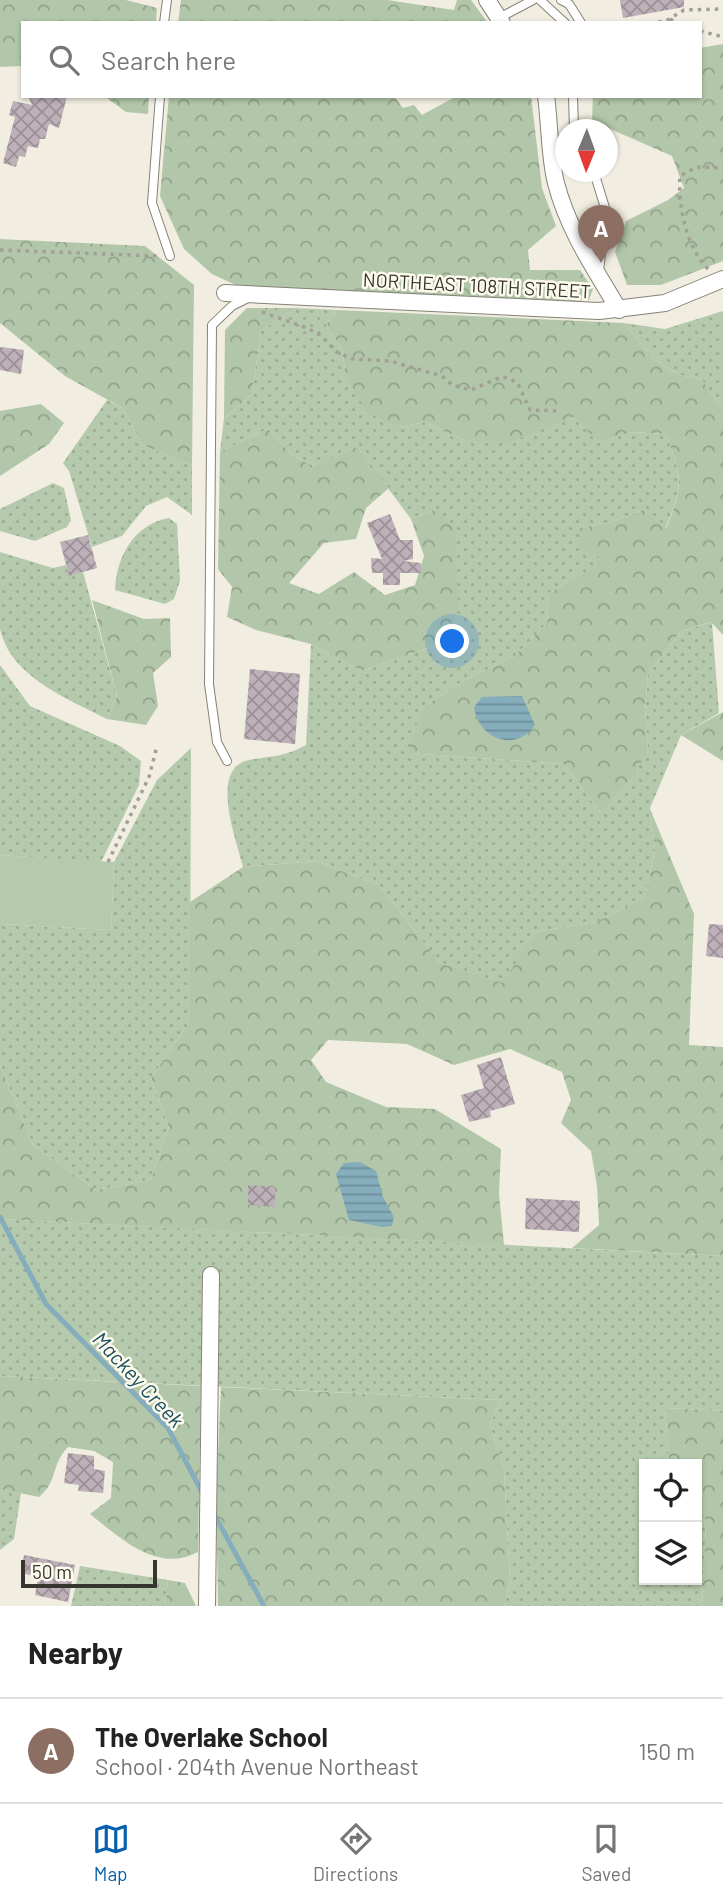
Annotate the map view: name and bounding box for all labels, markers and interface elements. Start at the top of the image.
search box [21,21,702,98]
icon: search [45,41,83,79]
text: Search here [101,44,236,75]
north arrow [555,119,618,182]
pin: A [578,205,624,263]
street label: NORTHEAST 108TH STREET [362,268,592,302]
your location [435,624,469,658]
water label: Mackey Creek [88,1326,190,1433]
map controls [639,1459,702,1585]
button: locate [639,1459,702,1522]
button: layers [639,1522,702,1585]
scale bar [21,1557,158,1589]
text: 50 m [32,1560,72,1583]
text: Nearby [28,1634,123,1670]
text: The Overlake School [95,1721,328,1752]
text: A [43,1737,59,1765]
text: 150 m [639,1737,695,1765]
text: School · 204th Avenue Northeast [95,1752,419,1780]
tab: Map [92,1820,130,1885]
tab: Directions [313,1820,398,1885]
tab: Saved [581,1820,631,1885]

